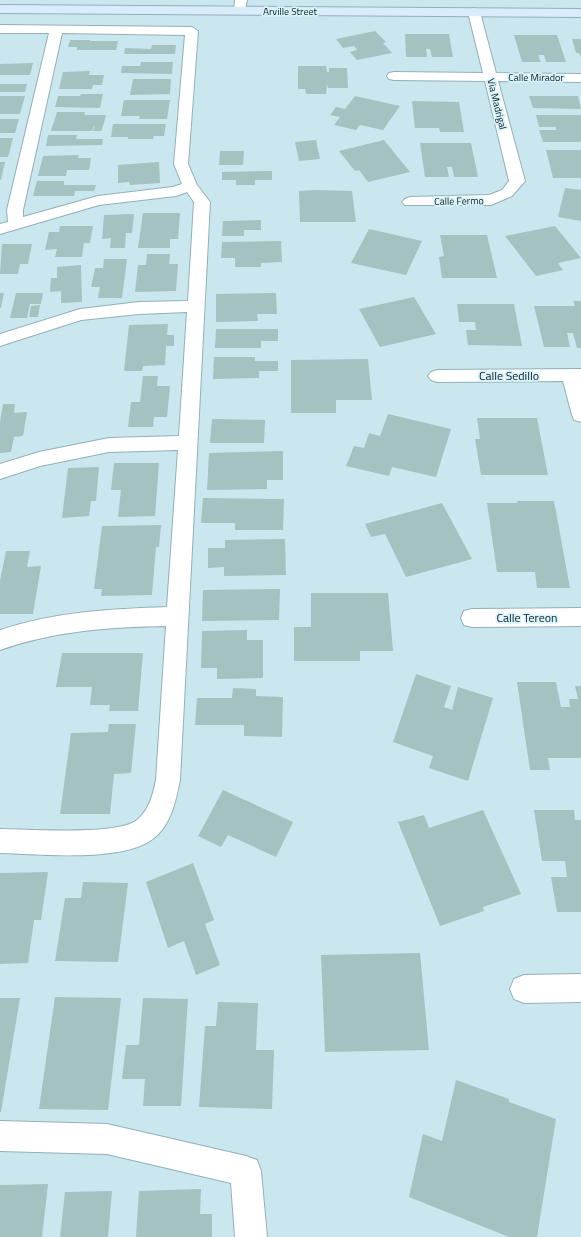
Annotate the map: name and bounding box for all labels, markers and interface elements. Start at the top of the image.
street label: Arville Street [263,4,318,19]
street label: Calle Mirador [508,70,564,85]
street label: Via Madrigal [483,77,511,131]
street label: Calle Fermo [434,193,484,209]
street label: Calle Sedillo [479,366,539,385]
street label: Calle Tereon [497,608,557,627]

